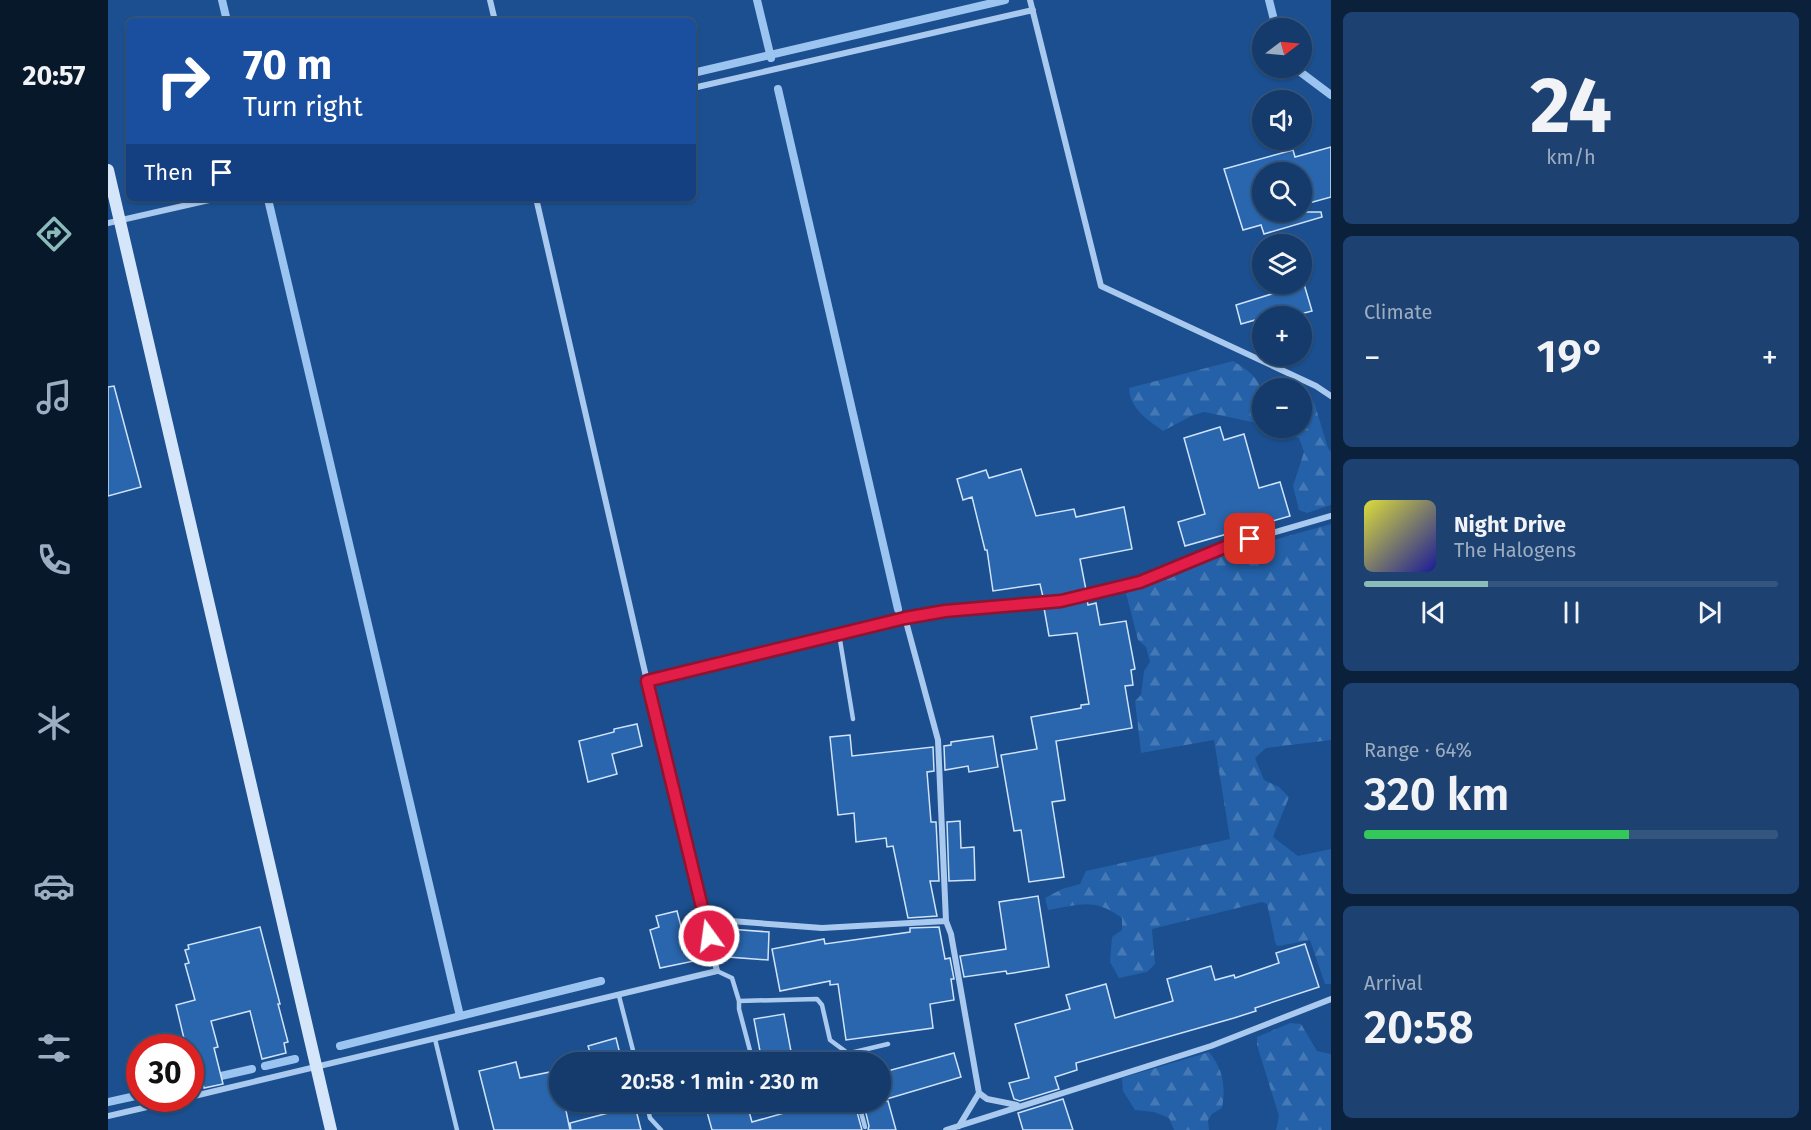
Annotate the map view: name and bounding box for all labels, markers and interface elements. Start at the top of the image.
north arrow [1252,18,1312,78]
map controls [1252,18,1312,438]
text: 70 m [243,40,332,90]
icon: right [144,42,222,120]
text: 24 [1530,59,1612,153]
text: 20:57 [23,60,85,92]
button: sound [1252,90,1312,150]
text: Turn right [243,91,363,123]
text: km/h [1546,145,1596,169]
icon: arrive [205,156,238,189]
text: Then [144,159,193,186]
button: search [1252,162,1312,222]
icon: directions [33,213,75,255]
button: layers [1252,234,1312,294]
text: Climate [1364,300,1432,324]
button: + [1252,306,1312,366]
text: 19° [1537,330,1605,384]
text: − [1364,338,1381,378]
text: + [1762,338,1778,378]
icon: music [33,376,75,418]
button: − [1252,378,1312,438]
text: Night Drive [1454,511,1566,538]
pin [1224,513,1275,564]
icon: arrive [1233,522,1266,555]
text: The Halogens [1454,538,1576,562]
icon: phone [33,539,75,581]
icon: previous [1417,596,1450,629]
icon: pause [1555,596,1588,629]
icon: next [1693,596,1726,629]
icon: climate [33,702,75,744]
text: Range · 64% [1364,738,1472,762]
text: 320 km [1364,768,1509,822]
icon: car [33,865,75,907]
position arrow [677,904,741,968]
text: Arrival [1364,971,1423,995]
text: 20:58 [1364,1001,1474,1055]
icon: filters [33,1027,75,1069]
speed limit sign: 30 [126,1034,204,1112]
text: 20:58 · 1 min · 230 m [621,1068,819,1095]

